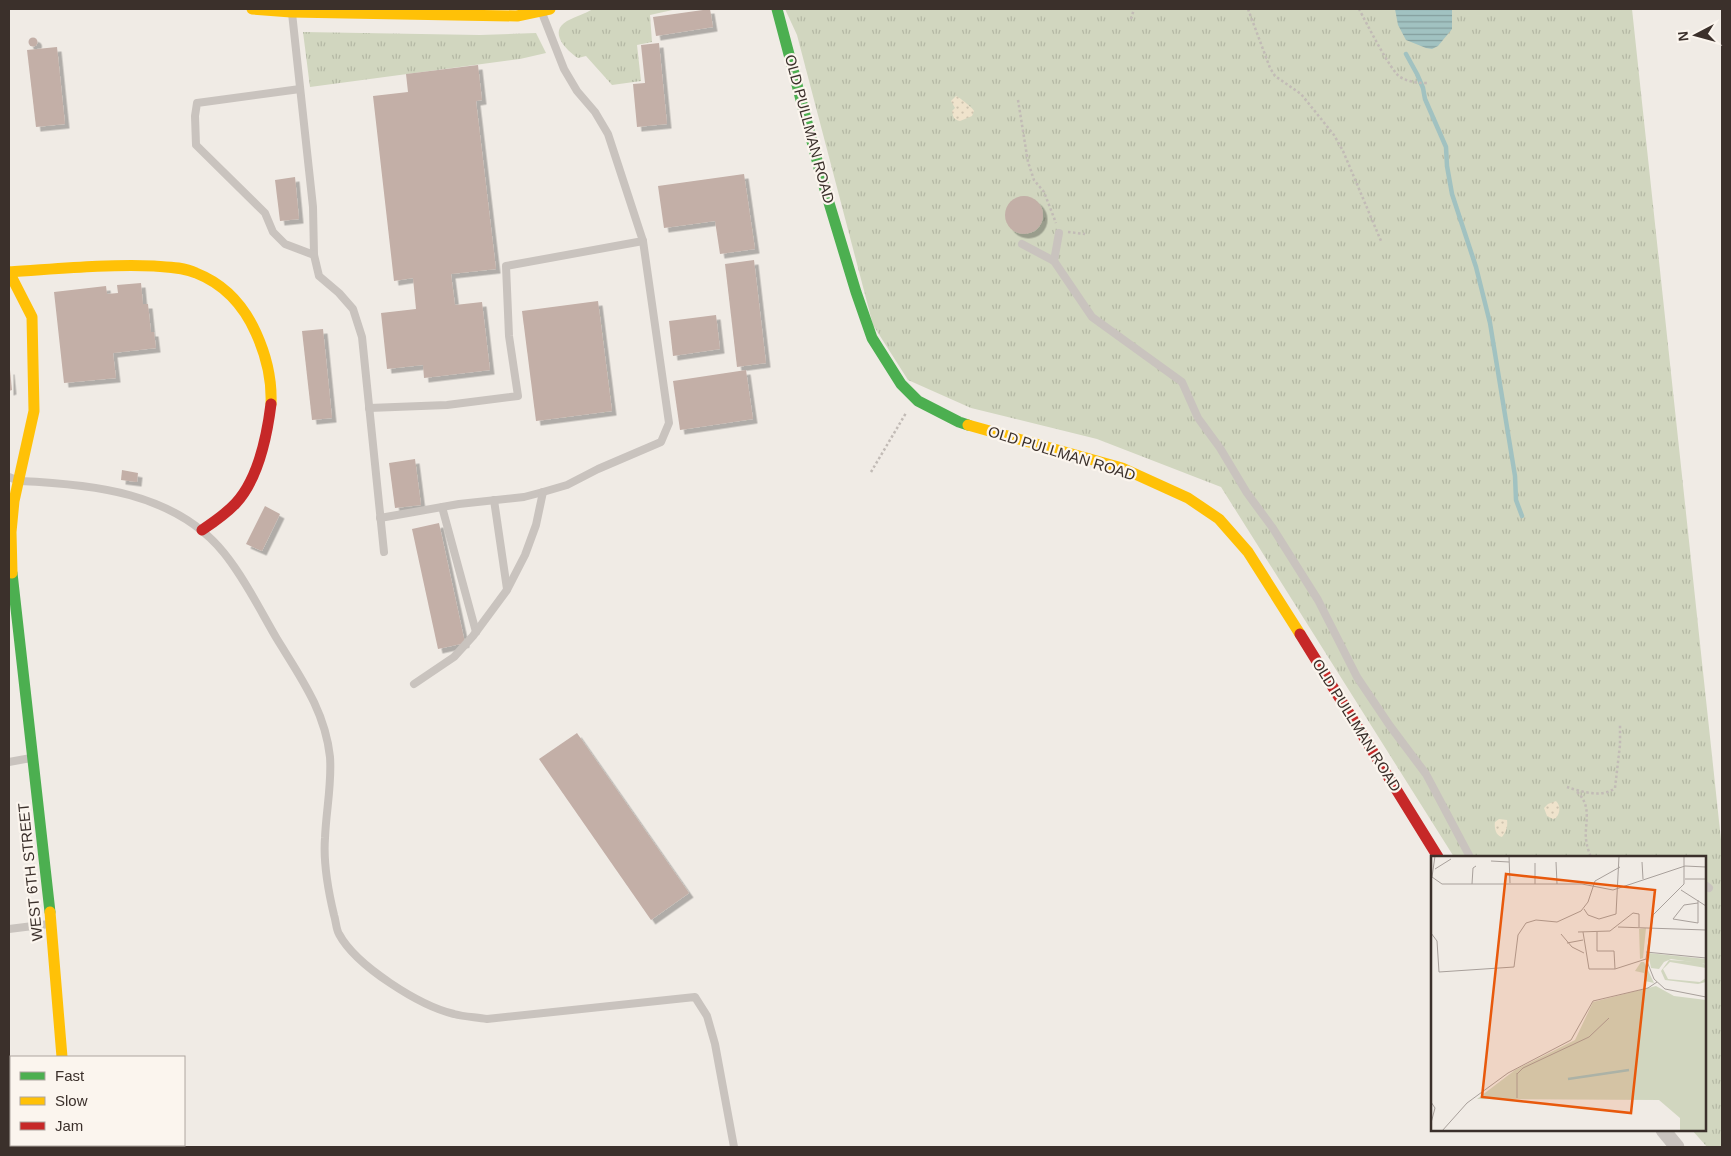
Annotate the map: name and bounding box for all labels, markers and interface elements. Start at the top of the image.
north arrow [1671,10,1721,60]
text: N [1675,30,1692,42]
street label: OLD PULLMAN ROAD [782,53,838,205]
street label: OLD PULLMAN ROAD [986,422,1138,484]
street label: OLD PULLMAN ROAD [1309,655,1405,795]
street label: WEST 6TH STREET [14,802,46,942]
inset map [1431,856,1706,1131]
legend [10,1056,185,1146]
text: Fast [55,1067,85,1084]
text: Slow [55,1092,88,1109]
text: Jam [55,1117,83,1134]

